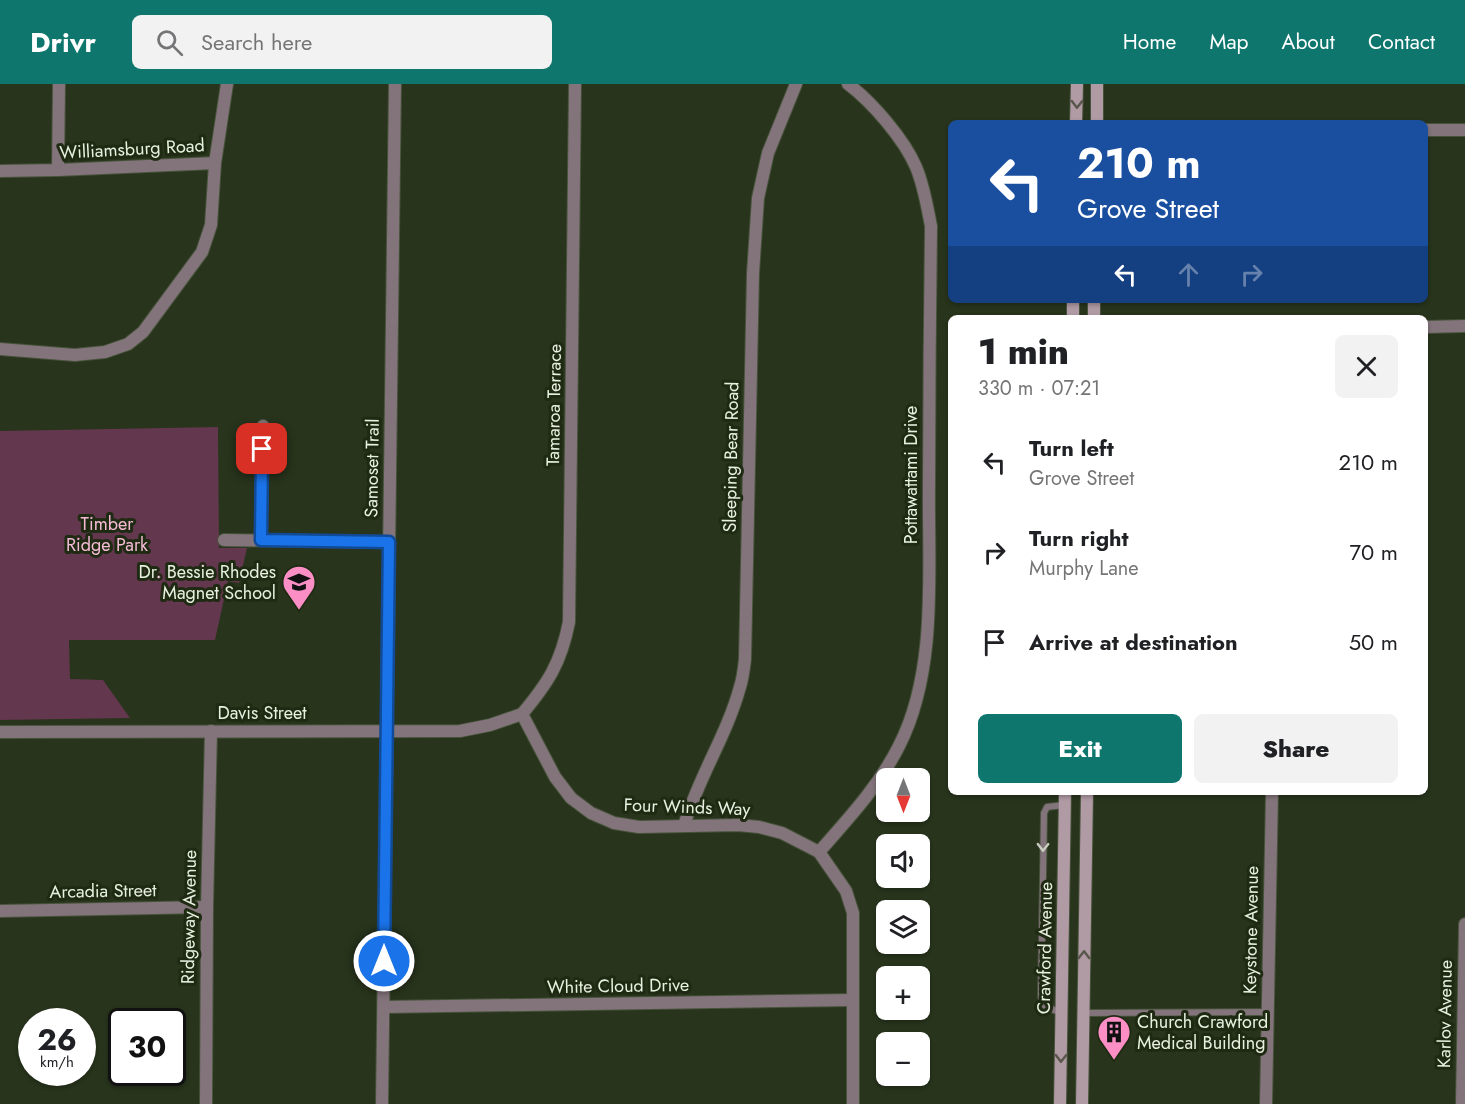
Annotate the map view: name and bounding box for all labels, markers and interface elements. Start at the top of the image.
search box [132,15,552,69]
text: Drivr [30,22,96,63]
icon: search [153,26,186,59]
text: Search here [201,26,312,58]
text: Home [1123,27,1176,57]
text: Map [1209,27,1249,57]
text: About [1282,27,1335,57]
text: Contact [1368,27,1435,57]
one-way arrow [1070,99,1083,108]
street label: Williamsburg Road [59,132,205,166]
text: 210 m [1077,133,1201,194]
icon: left [978,144,1056,222]
text: Grove Street [1077,189,1219,228]
icon: left [1109,258,1142,291]
icon: ahead [1172,258,1205,291]
icon: right [1235,258,1268,291]
text: 1 min [978,325,1069,377]
button: close [1335,335,1398,398]
street label: Tamaroa Terrace [540,344,568,466]
text: 330 m · 07:21 [978,374,1100,403]
street label: Sleeping Bear Road [717,381,745,533]
street label: Pottawattami Drive [898,406,924,544]
street label: Samoset Trail [358,418,386,518]
pin [236,423,287,474]
icon: arrive [245,432,278,465]
text: Turn left [1029,432,1114,464]
icon: left [978,446,1011,479]
text: 210 m [1339,446,1398,478]
text: Grove Street [1029,464,1134,493]
park label: Timber Ridge Park [66,511,148,558]
text: Turn right [1029,522,1129,554]
icon: right [978,536,1011,569]
text: 70 m [1349,536,1398,568]
text: Murphy Lane [1029,554,1139,583]
place label: Dr. Bessie Rhodes Magnet School [139,559,276,606]
school or university icon: Dr. Bessie Rhodes Magnet School [281,564,317,611]
icon: arrive [978,626,1011,659]
text: Arrive at destination [1029,626,1238,658]
text: 50 m [1349,626,1398,658]
street label: Davis Street [217,700,307,726]
button: Exit [978,714,1182,783]
button: Share [1194,714,1398,783]
north arrow [876,768,930,822]
map controls [876,768,930,1086]
street label: Four Winds Way [623,792,751,822]
button: sound [876,834,930,888]
one-way arrow [1037,842,1050,851]
street label: Ridgeway Avenue [175,850,203,984]
street label: Keystone Avenue [1237,866,1265,994]
street label: Arcadia Street [49,877,157,905]
street label: Crawford Avenue [1031,882,1059,1014]
button: layers [876,900,930,954]
position arrow [352,929,416,993]
one-way arrow [1078,950,1090,959]
street label: Karlov Avenue [1431,960,1459,1068]
button: + [876,966,930,1020]
street label: White Cloud Drive [547,972,689,1000]
speed limit sign: 30 [108,1008,186,1086]
place label: Church Crawford Medical Building [1137,1009,1268,1056]
building icon: Church Crawford Medical Building [1096,1014,1132,1061]
text: 26 [37,1018,77,1061]
button: − [876,1032,930,1086]
text: km/h [40,1051,74,1073]
one-way arrow [1055,1054,1067,1063]

